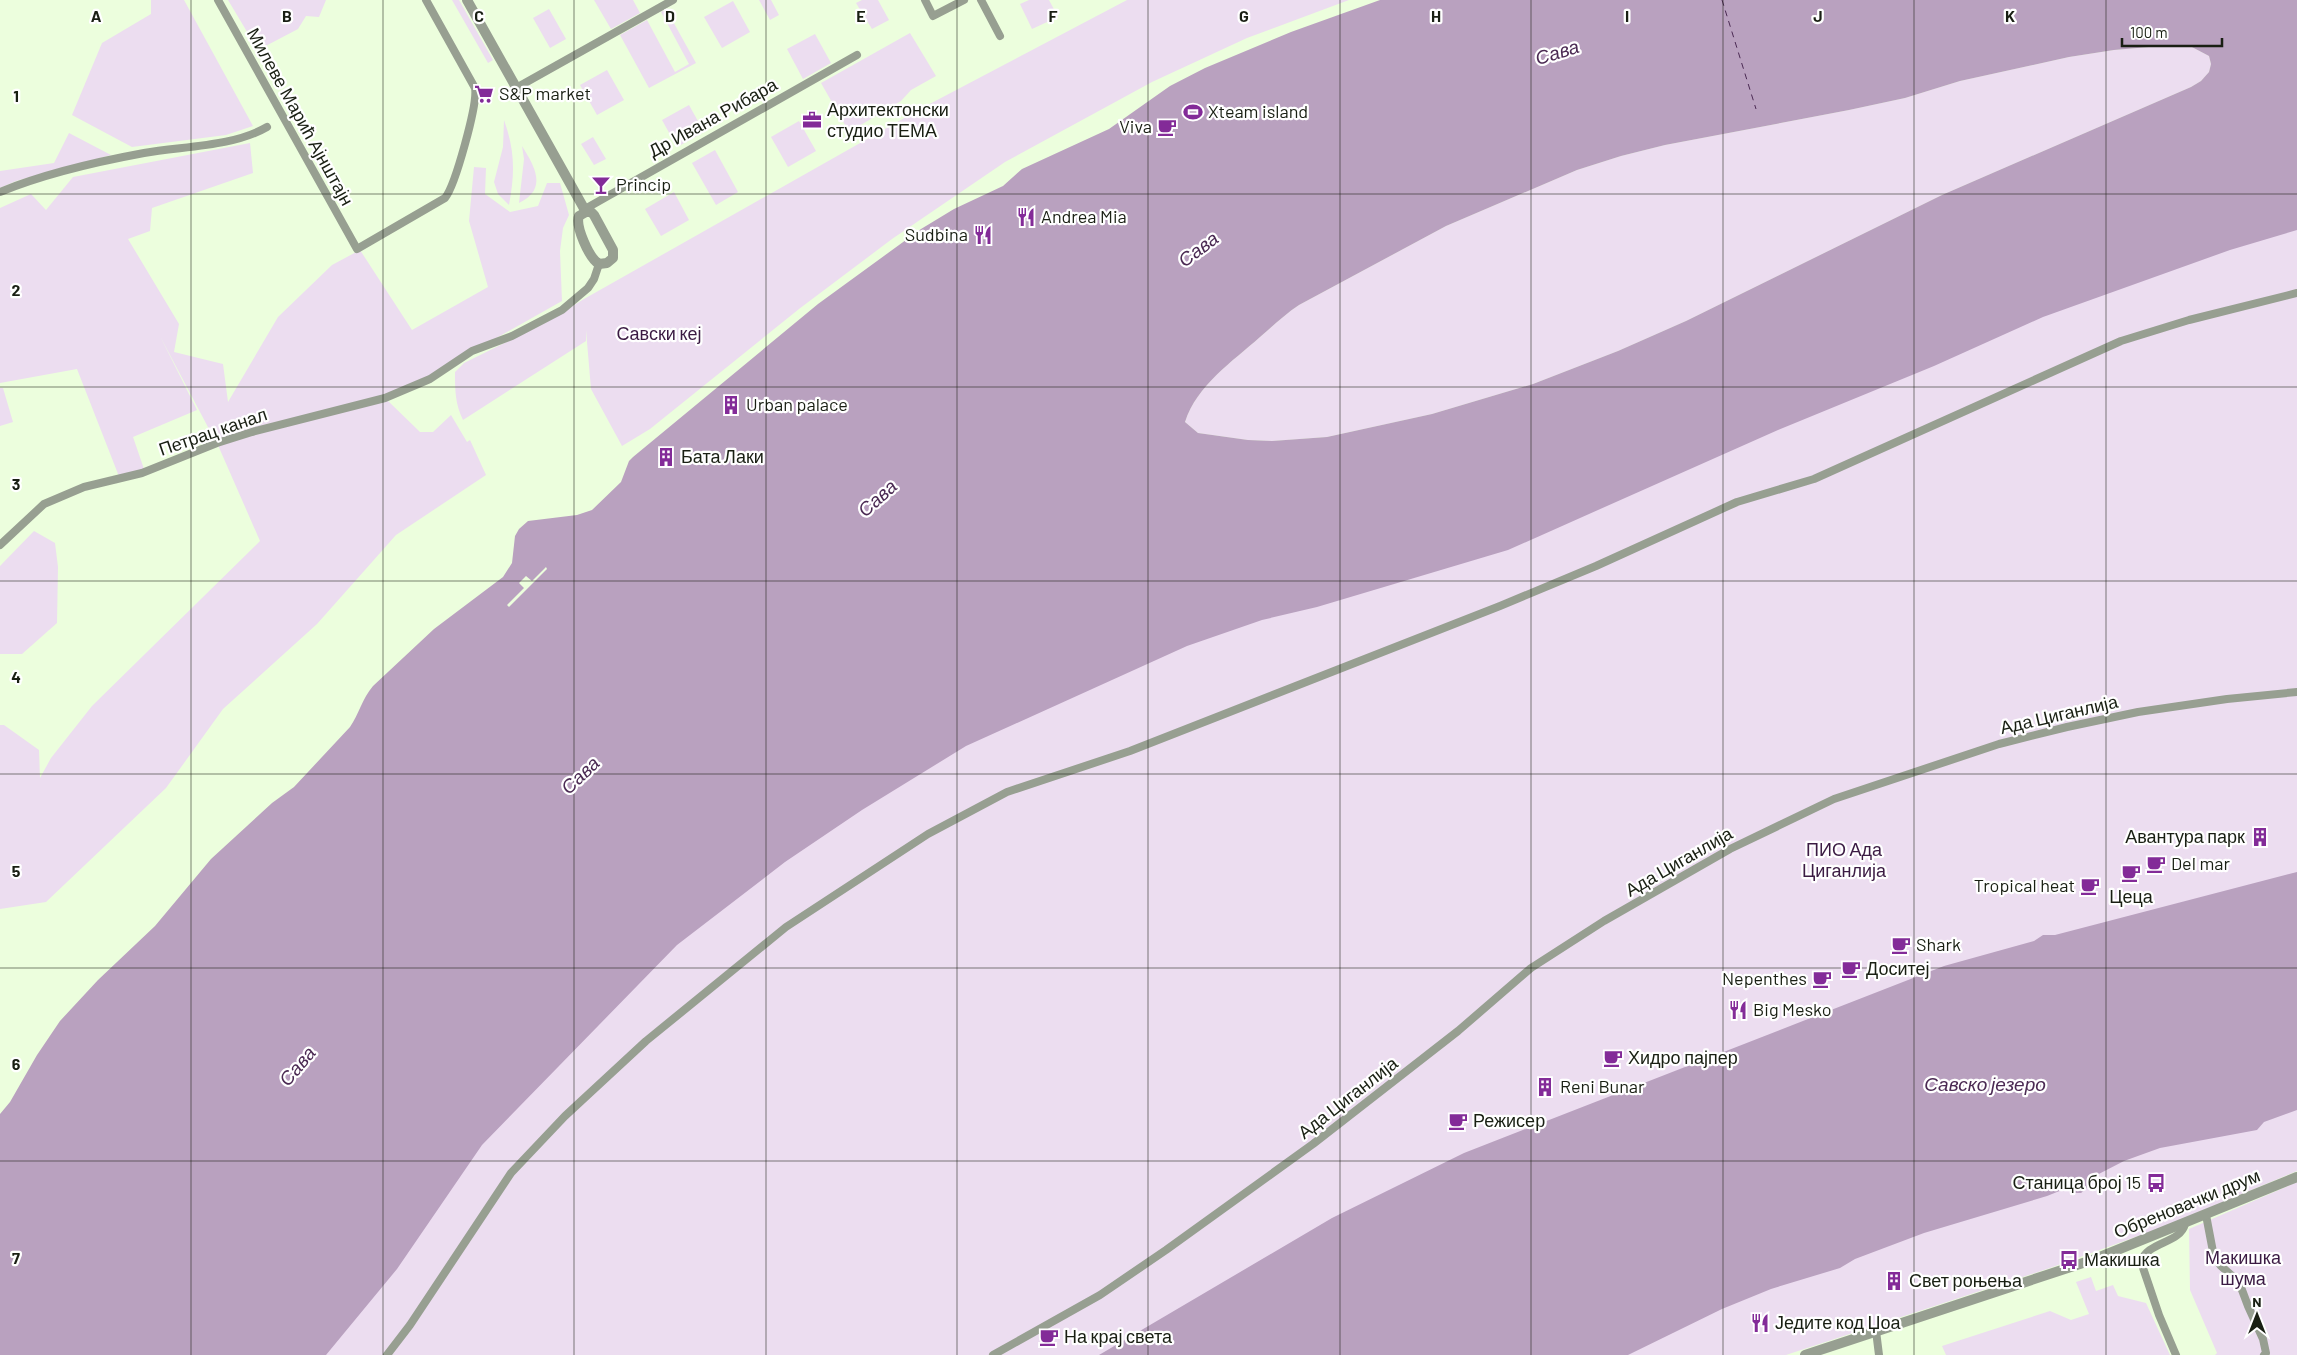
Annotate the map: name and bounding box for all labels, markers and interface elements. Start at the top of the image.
text: A [91,6,102,25]
text: B [282,6,292,25]
text: C [474,6,484,25]
text: D [665,6,675,25]
text: E [856,6,866,25]
text: F [1049,6,1058,25]
text: G [1239,6,1249,25]
text: H [1431,6,1441,25]
text: I [1625,6,1629,25]
text: J [1813,6,1823,25]
text: K [2005,6,2015,25]
scale bar [2122,15,2222,47]
text: 100 m [2130,23,2168,41]
street label: Милеве Марић Ајнштајн [243,24,359,209]
water label: Сава [1532,34,1582,69]
street label: Др Ивана Рибара [644,72,782,162]
place label: S&P market [499,82,591,104]
supermarket icon: S&P market [473,83,495,105]
text: 1 [13,86,19,105]
place label: Архитектонски студио ТЕМА [827,98,949,141]
place label: Xteam island [1208,100,1308,122]
sports icon: Xteam island [1182,101,1204,123]
office icon: Архитектонски студио ТЕМА [801,109,823,131]
place label: Viva [1119,115,1152,137]
cafe icon: Viva [1156,116,1178,138]
place label: Princip [616,173,671,195]
bar icon: Princip [590,174,612,196]
place label: Andrea Mia [1041,205,1127,227]
restaurant icon: Andrea Mia [1015,206,1037,228]
place label: Sudbina [905,223,968,245]
restaurant icon: Sudbina [972,224,994,246]
water label: Сава [1173,226,1222,271]
text: 2 [12,280,21,299]
park label: Савски кеј [616,322,702,344]
place label: Urban palace [746,393,848,415]
building icon: Urban palace [720,394,742,416]
street label: Петрац канал [156,402,270,460]
place label: Бата Лаки [681,445,764,467]
building icon: Бата Лаки [655,446,677,468]
text: 3 [12,474,20,493]
water label: Сава [852,474,901,521]
text: 4 [11,667,21,686]
street label: Ада Циганлија [1998,690,2121,738]
water label: Сава [556,751,604,798]
street label: Ада Циганлија [1621,821,1737,901]
place label: Авантура парк [2125,825,2245,847]
building icon: Авантура парк [2249,826,2271,848]
park label: ПИО Ада Циганлија [1802,838,1887,881]
place label: Del mar [2171,852,2231,874]
cafe icon: Del mar [2145,853,2167,875]
text: 5 [12,861,21,880]
cafe icon: Цеца [2120,862,2142,884]
place label: Tropical heat [1974,874,2075,896]
cafe icon: Tropical heat [2079,875,2101,897]
place label: Цеца [2109,885,2154,907]
place label: Shark [1916,933,1961,955]
cafe icon: Shark [1890,934,1912,956]
place label: Доситеј [1866,957,1930,979]
cafe icon: Доситеј [1840,958,1862,980]
place label: Nepenthes [1722,967,1807,989]
cafe icon: Nepenthes [1811,968,1833,990]
place label: Big Mesko [1753,998,1832,1020]
restaurant icon: Big Mesko [1727,999,1749,1021]
water label: Сава [273,1041,320,1090]
place label: Хидро пајпер [1628,1046,1738,1068]
cafe icon: Хидро пајпер [1602,1047,1624,1069]
street label: Ада Циганлија [1293,1051,1402,1143]
text: 6 [12,1054,21,1073]
water label: Савско језеро [1924,1072,2046,1095]
place label: Reni Bunar [1560,1075,1645,1097]
building icon: Reni Bunar [1534,1076,1556,1098]
place label: Режисер [1473,1109,1545,1131]
cafe icon: Режисер [1447,1110,1469,1132]
street label: Обреновачки друм [2110,1164,2263,1242]
place label: Станица број 15 [2013,1171,2141,1193]
bus stop icon: Станица број 15 [2145,1172,2167,1194]
park label: Макишка шума [2205,1246,2282,1289]
text: 7 [12,1248,20,1267]
place label: Макишка [2084,1248,2161,1270]
bus stop icon: Макишка [2058,1249,2080,1271]
place label: Свет роњења [1909,1269,2023,1291]
building icon: Свет роњења [1883,1270,1905,1292]
north arrow [2232,1290,2282,1340]
text: N [2252,1293,2262,1310]
place label: Једите код Џоа [1775,1311,1902,1333]
restaurant icon: Једите код Џоа [1749,1312,1771,1334]
place label: На крај света [1064,1325,1173,1347]
cafe icon: На крај света [1038,1326,1060,1348]

